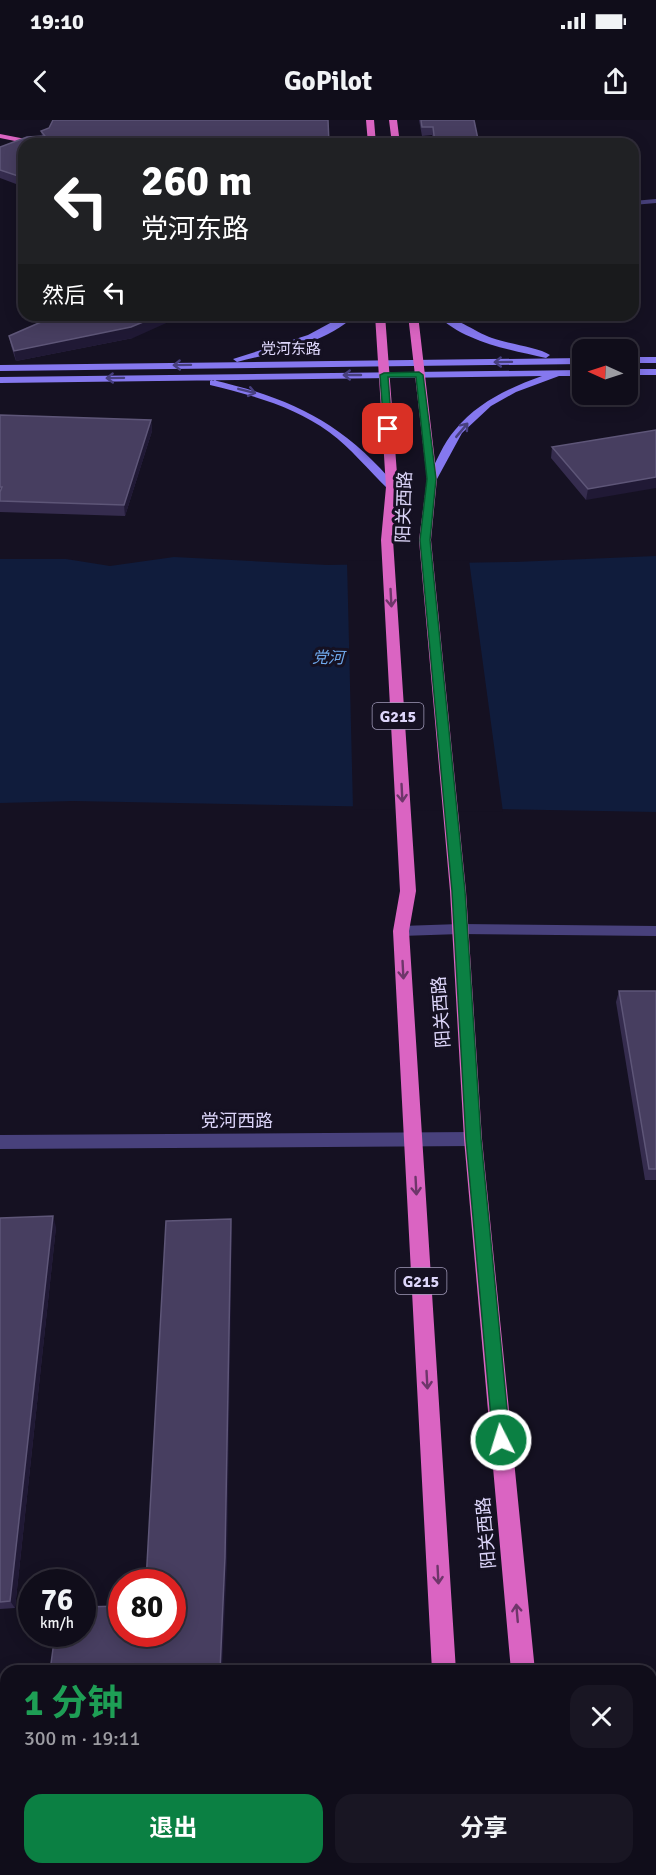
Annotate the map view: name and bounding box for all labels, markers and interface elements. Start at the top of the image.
text: 19:10 [30,8,84,35]
icon: back [24,65,57,98]
text: GoPilot [284,65,372,98]
icon: share [599,65,632,98]
text: 260 m [141,156,252,207]
icon: left [42,162,120,240]
text: 党河东路 [141,213,249,246]
icon: left [98,276,131,309]
text: 然后 [42,282,86,309]
north arrow [572,339,638,405]
map controls [572,339,638,405]
street label: 党河东路 [261,340,321,358]
one-way arrow [493,356,513,368]
one-way arrow [172,359,192,371]
one-way arrow [343,369,363,381]
one-way arrow [106,373,126,384]
one-way arrow [237,385,256,397]
pin [362,403,413,454]
icon: arrive [371,412,404,445]
one-way arrow [455,423,469,438]
street label: 阳关西路 [392,471,416,543]
one-way arrow [385,588,396,608]
water label: 党河 [312,648,347,668]
road number: G215 [372,703,424,729]
one-way arrow [397,782,408,802]
one-way arrow [398,959,409,979]
street label: 阳关西路 [428,975,454,1049]
street label: 党河西路 [201,1110,273,1132]
one-way arrow [410,1175,421,1195]
road number: G215 [396,1268,446,1294]
one-way arrow [422,1370,433,1390]
position arrow [469,1408,533,1472]
street label: 阳关西路 [472,1496,500,1570]
one-way arrow [433,1564,444,1584]
speed limit sign: 80 [108,1569,186,1647]
text: 76 [41,1582,73,1619]
one-way arrow [511,1603,522,1623]
text: km/h [40,1614,74,1632]
text: 1 分钟 [24,1681,123,1726]
button: close [570,1685,633,1748]
text: 300 m · 19:11 [24,1726,140,1751]
button: 退出 [24,1794,323,1863]
button: 分享 [335,1794,633,1863]

